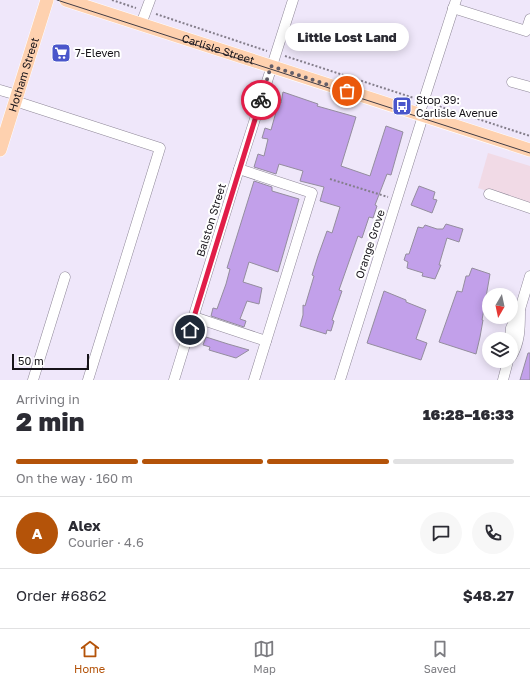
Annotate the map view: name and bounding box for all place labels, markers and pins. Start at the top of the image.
callout: Little Lost Land [285,23,409,51]
supermarket icon: 7-Eleven [50,42,72,64]
place label: 7-Eleven [75,46,120,59]
pin [330,74,364,108]
place label: Stop 39: Carlisle Avenue [416,93,498,119]
bus stop icon: Stop 39: Carlisle Avenue [391,95,413,117]
pin [173,313,207,347]

